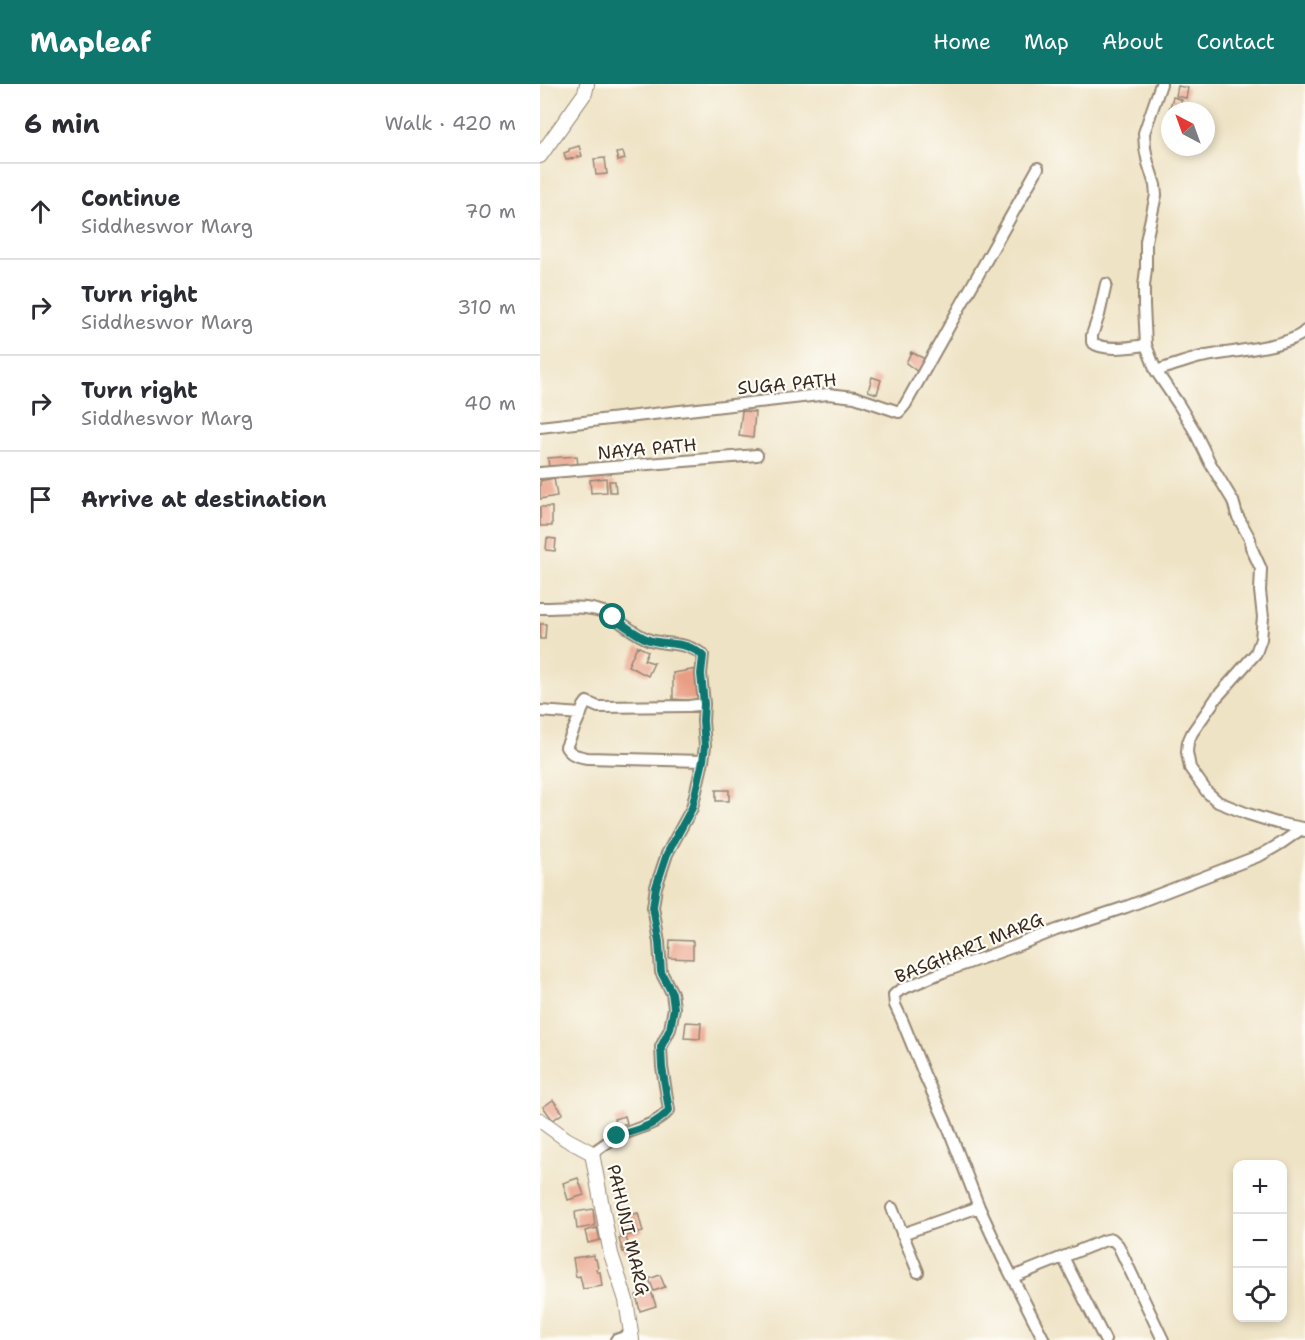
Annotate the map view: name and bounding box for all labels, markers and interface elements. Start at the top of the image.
text: Mapleaf [30,23,151,61]
text: Home [933,28,991,56]
text: Map [1024,28,1069,56]
text: About [1102,28,1163,56]
text: Contact [1196,28,1275,56]
north arrow [1161,102,1215,156]
text: 6 min [24,106,100,141]
text: Walk · 420 m [384,110,516,136]
text: Continue [81,184,181,213]
icon: ahead [24,195,57,228]
text: 70 m [464,198,516,224]
text: Siddheswor Marg [81,213,253,239]
text: Turn right [81,280,198,309]
icon: right [24,291,57,324]
text: 310 m [457,294,516,320]
text: Siddheswor Marg [81,309,253,335]
street label: SUGA PATH [736,368,838,400]
text: Turn right [81,376,198,405]
icon: right [24,387,57,420]
text: 40 m [464,390,516,416]
text: Siddheswor Marg [81,405,253,431]
street label: NAYA PATH [596,433,698,465]
icon: arrive [24,483,57,516]
text: Arrive at destination [81,485,327,514]
route start [599,603,625,629]
street label: BASGHARI MARG [891,907,1047,989]
route end [603,1122,629,1148]
map controls [1233,1160,1287,1322]
button: + [1233,1160,1287,1214]
street label: PAHUNI MARG [601,1162,655,1298]
button: − [1233,1214,1287,1268]
button: locate [1233,1268,1287,1322]

